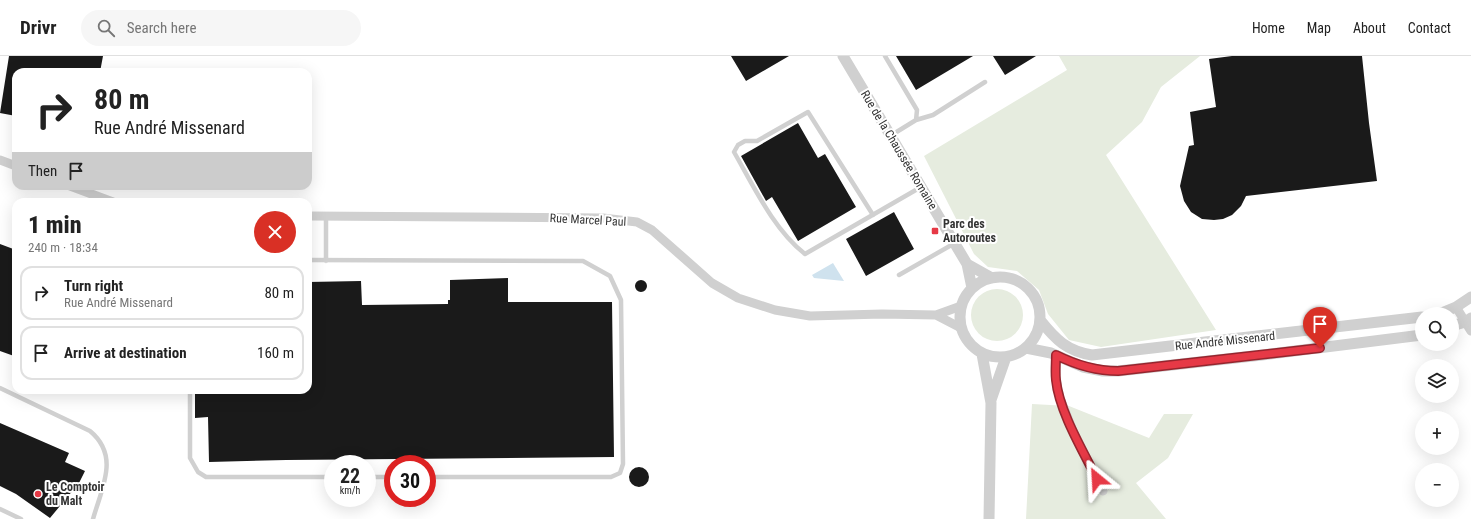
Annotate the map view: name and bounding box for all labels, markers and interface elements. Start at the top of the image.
search box [81,10,361,46]
text: Drivr [20,16,57,39]
icon: search [95,17,117,39]
text: Search here [127,19,196,37]
text: Home [1252,20,1285,36]
text: Map [1307,20,1331,36]
text: About [1353,20,1386,36]
text: Contact [1408,20,1451,36]
text: 80 m [94,83,150,116]
icon: right [28,84,80,136]
street label: Rue de la Chaussée Romaine [858,88,940,212]
text: Rue André Missenard [94,117,245,138]
icon: arrive [65,160,87,182]
text: Then [28,162,57,180]
text: 1 min [28,211,82,239]
button: close [254,211,296,253]
street label: Rue Marcel Paul [549,211,627,229]
place label: Parc des Autoroutes [943,217,997,245]
marker: Parc des Autoroutes [930,226,940,236]
text: 240 m · 18:34 [28,240,98,255]
text: Turn right [64,277,123,295]
icon: right [30,282,52,304]
text: 80 m [264,284,294,302]
text: Rue André Missenard [64,295,173,310]
pin [1303,307,1337,348]
map controls [1415,307,1459,507]
button: search [1415,307,1459,351]
icon: arrive [1309,313,1331,335]
street label: Rue André Missenard [1174,329,1276,353]
icon: arrive [30,342,52,364]
text: Arrive at destination [64,344,187,362]
text: 160 m [257,344,294,362]
button: layers [1415,359,1459,403]
button: + [1415,411,1459,455]
speed limit sign: 30 [384,455,436,507]
position arrow [1076,458,1118,500]
button: − [1415,463,1459,507]
text: 22 [340,464,360,488]
place label: Le Comptoir du Malt [46,480,104,508]
text: km/h [340,485,360,496]
marker: Le Comptoir du Malt [33,489,43,499]

